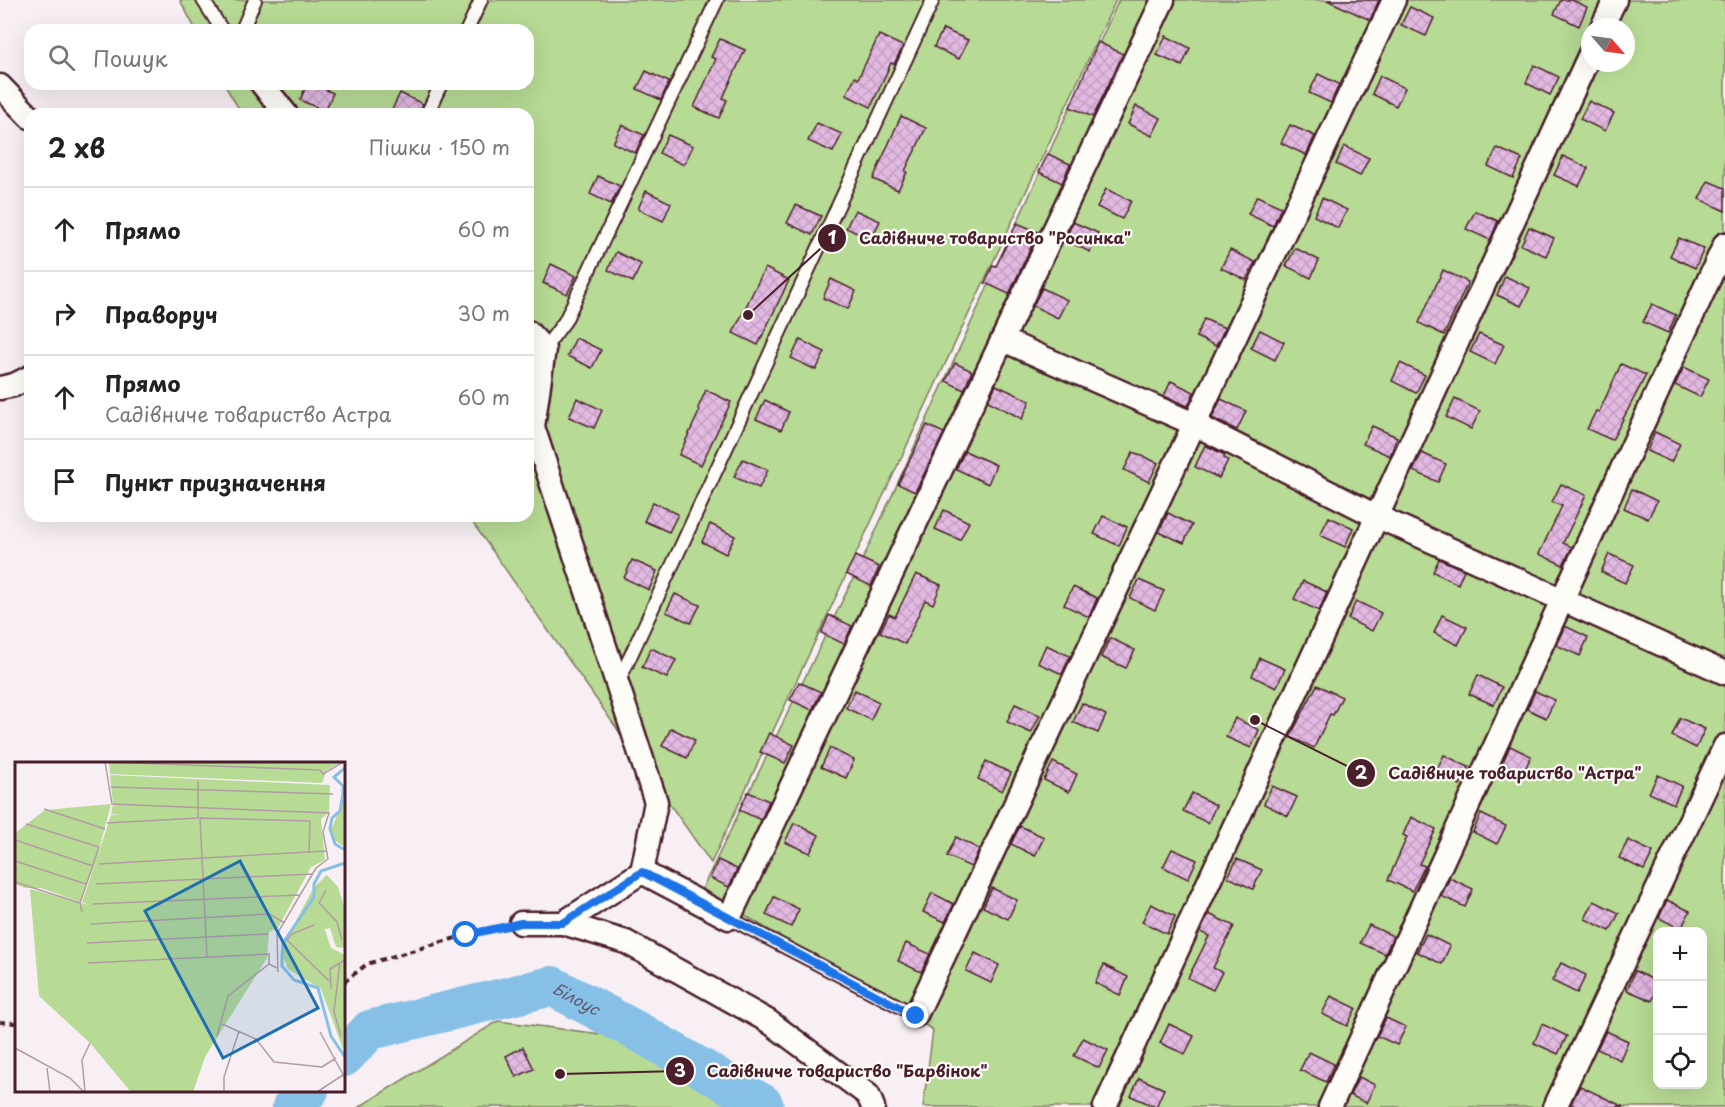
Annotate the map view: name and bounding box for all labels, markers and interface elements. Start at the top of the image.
north arrow [1581,18,1635,72]
search box [24,24,534,90]
icon: search [45,41,78,74]
text: Пошук [93,41,168,74]
text: 2 хв [48,128,105,167]
text: Пішки · 150 m [369,132,510,162]
icon: ahead [48,213,81,246]
text: Прямо [105,213,180,246]
text: 60 m [458,214,510,244]
callout: Садівниче товариство "Росинка" [817,221,1143,255]
text: 1 [828,223,837,250]
text: Садівниче товариство "Росинка" [859,225,1131,249]
icon: right [48,297,81,330]
text: Праворуч [105,297,218,330]
text: 30 m [457,298,510,328]
text: Прямо [105,366,180,399]
icon: ahead [48,381,81,414]
text: 60 m [458,382,510,412]
text: Садівниче товариство Астра [105,399,391,429]
icon: arrive [48,465,81,498]
text: Пункт призначення [105,465,326,498]
callout: Садівниче товариство "Астра" [1346,756,1654,790]
text: 2 [1355,758,1368,785]
text: Садівниче товариство "Астра" [1388,760,1642,784]
inset map [15,762,345,1092]
route start [452,921,478,947]
map controls [1653,927,1707,1089]
button: + [1653,927,1707,981]
water label: Білоус [549,976,606,1021]
button: − [1653,981,1707,1035]
route end [902,1002,928,1028]
button: locate [1653,1035,1707,1089]
callout: Садівниче товариство "Барвінок" [665,1054,1000,1088]
text: 3 [674,1056,686,1083]
text: Садівниче товариство "Барвінок" [707,1058,987,1082]

